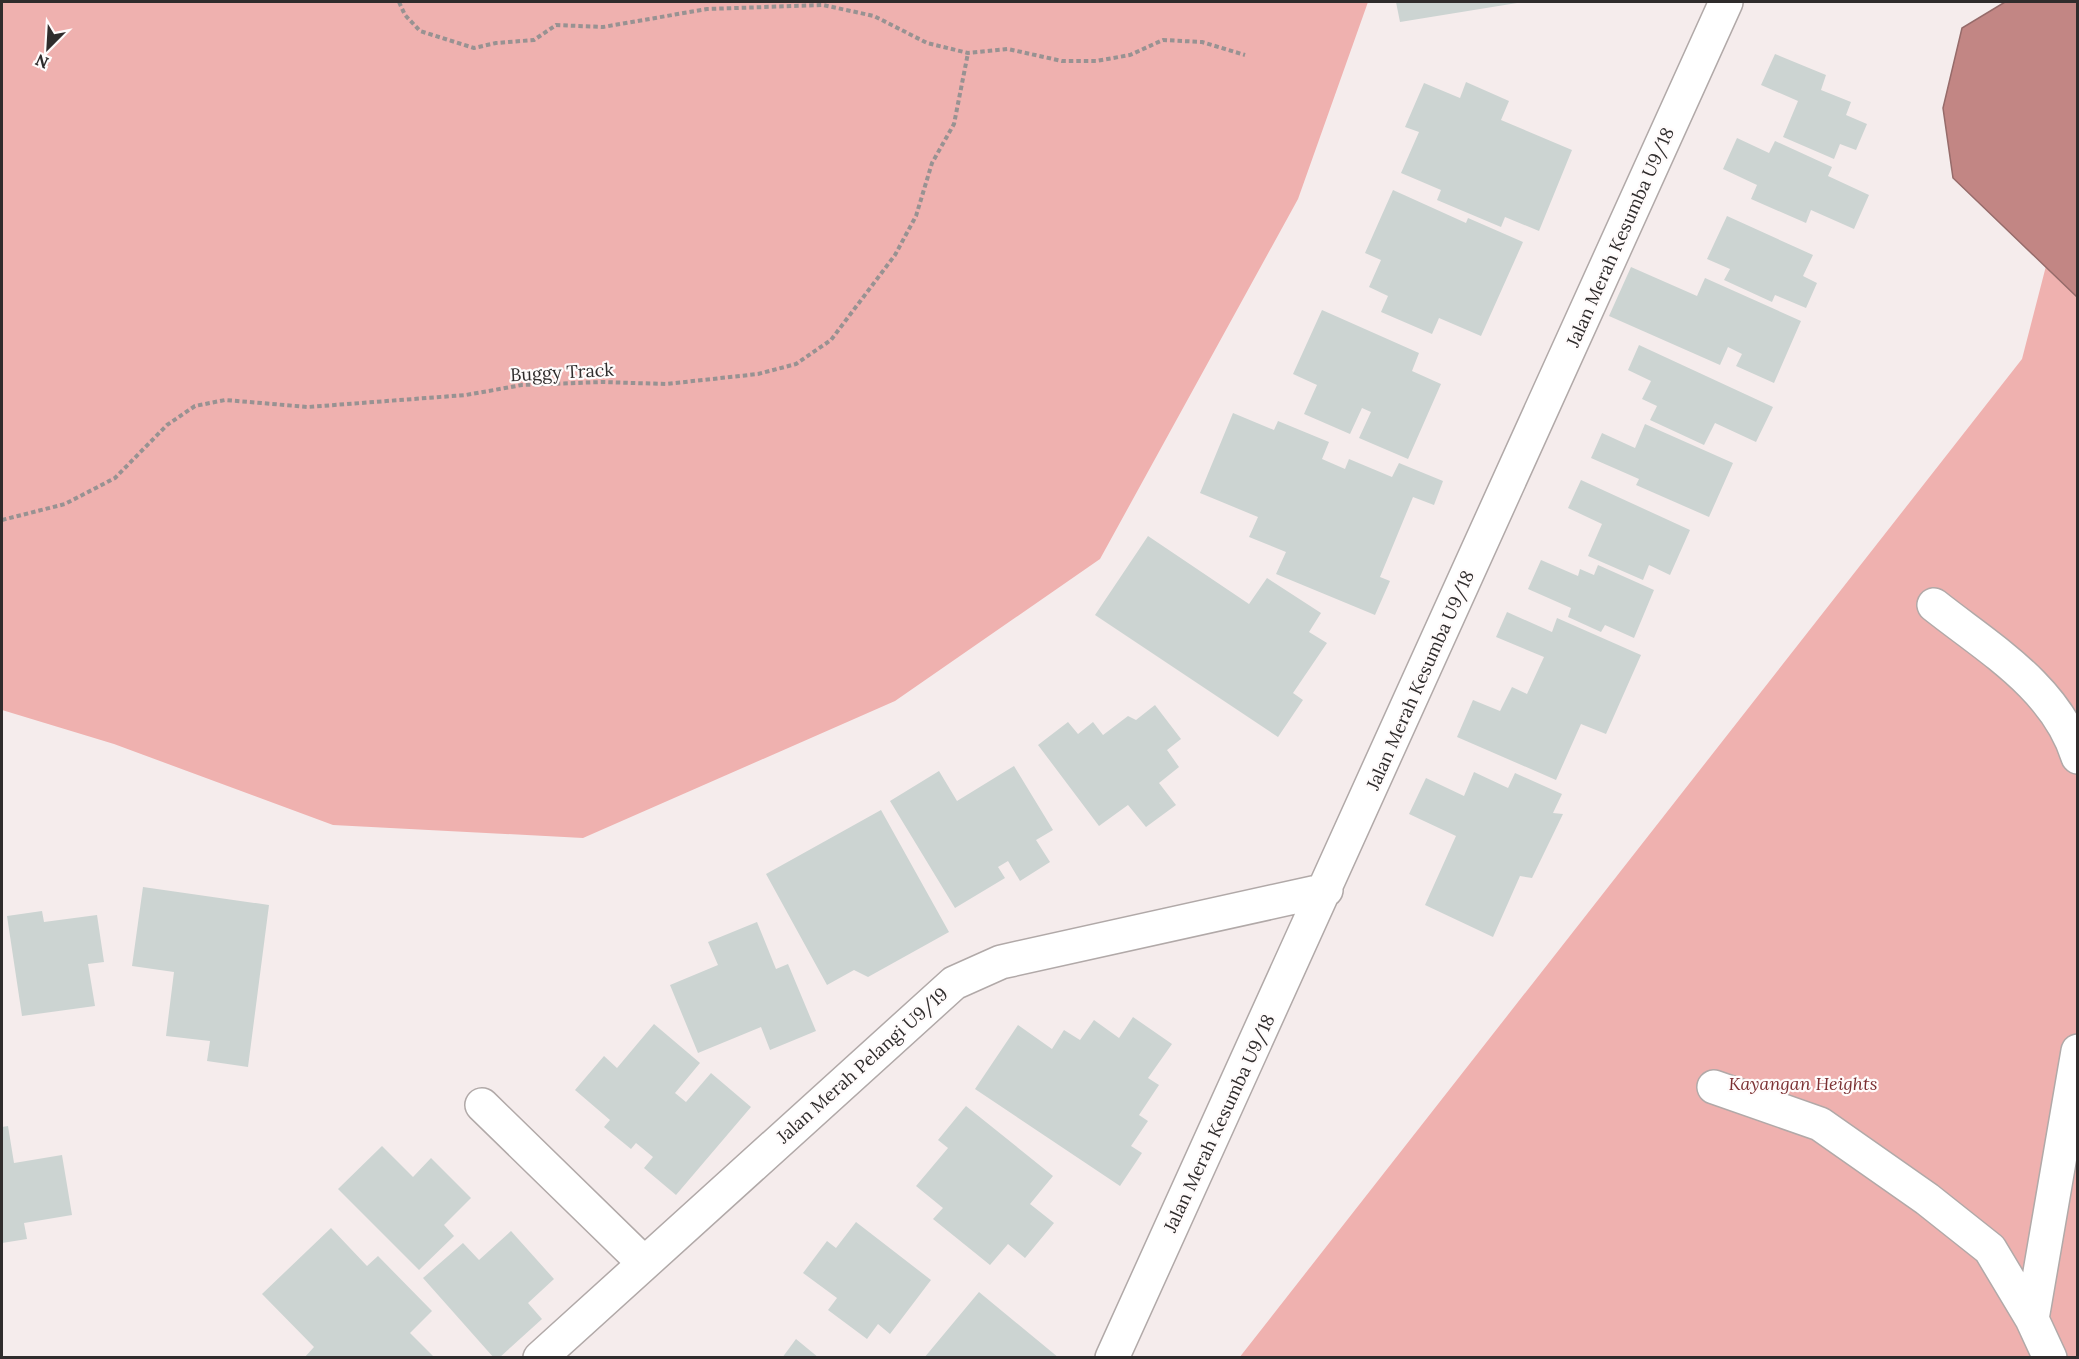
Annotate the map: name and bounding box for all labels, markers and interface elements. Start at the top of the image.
north arrow [18,18,78,78]
text: N [32,50,52,73]
street label: Jalan Merah Kesumba U9/18 [1561,124,1679,351]
street label: Buggy Track [510,358,615,386]
street label: Jalan Merah Kesumba U9/18 [1361,567,1479,794]
street label: Jalan Merah Pelangi U9/19 [771,982,952,1149]
street label: Jalan Merah Kesumba U9/18 [1158,1010,1280,1237]
park label: Kayangan Heights [1729,1072,1877,1095]

